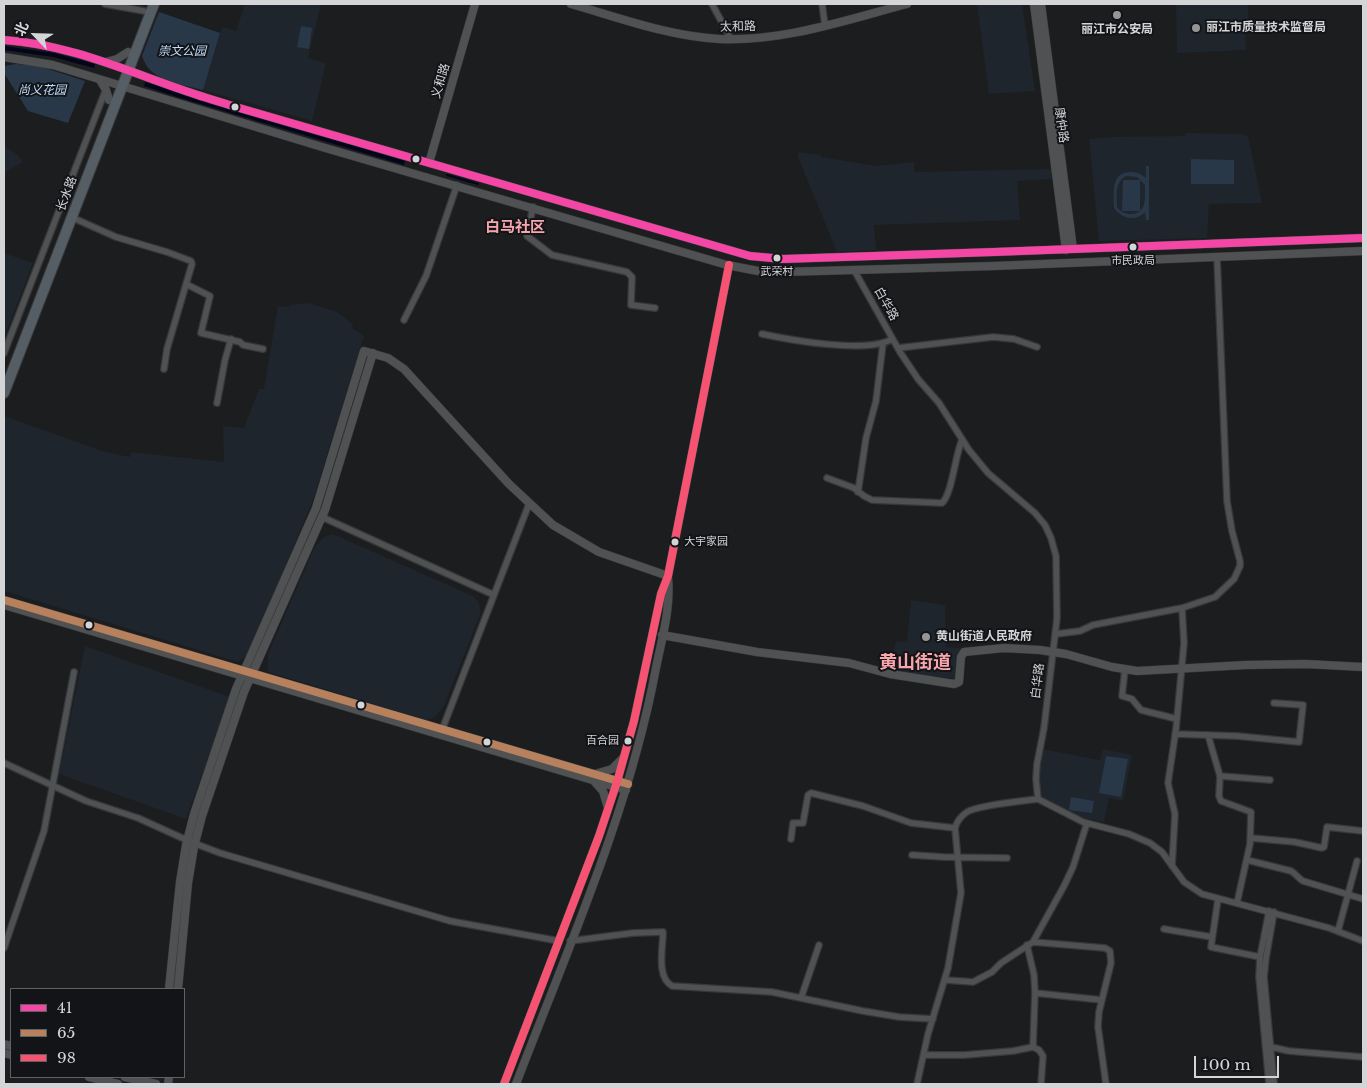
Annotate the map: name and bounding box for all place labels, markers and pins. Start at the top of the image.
marker: 丽江市公安局 [1111,9,1123,21]
place label: 丽江市质量技术监督局 [1206,21,1326,35]
marker: 丽江市质量技术监督局 [1190,22,1202,34]
place label: 丽江市公安局 [1081,23,1153,37]
unlabelled marker [230,102,240,112]
unlabelled marker [411,154,421,164]
marker: 市民政局 [1128,242,1138,252]
marker: 武荣村 [772,253,782,263]
place label: 市民政局 [1111,254,1155,268]
place label: 武荣村 [761,265,793,279]
place label: 大宇家园 [684,535,728,549]
marker: 大宇家园 [670,537,680,547]
unlabelled marker [84,620,94,630]
place label: 黄山街道人民政府 [936,630,1032,644]
marker: 黄山街道人民政府 [920,631,932,643]
unlabelled marker [356,700,366,710]
place label: 百合园 [586,734,619,748]
marker: 百合园 [623,736,633,746]
unlabelled marker [482,737,492,747]

